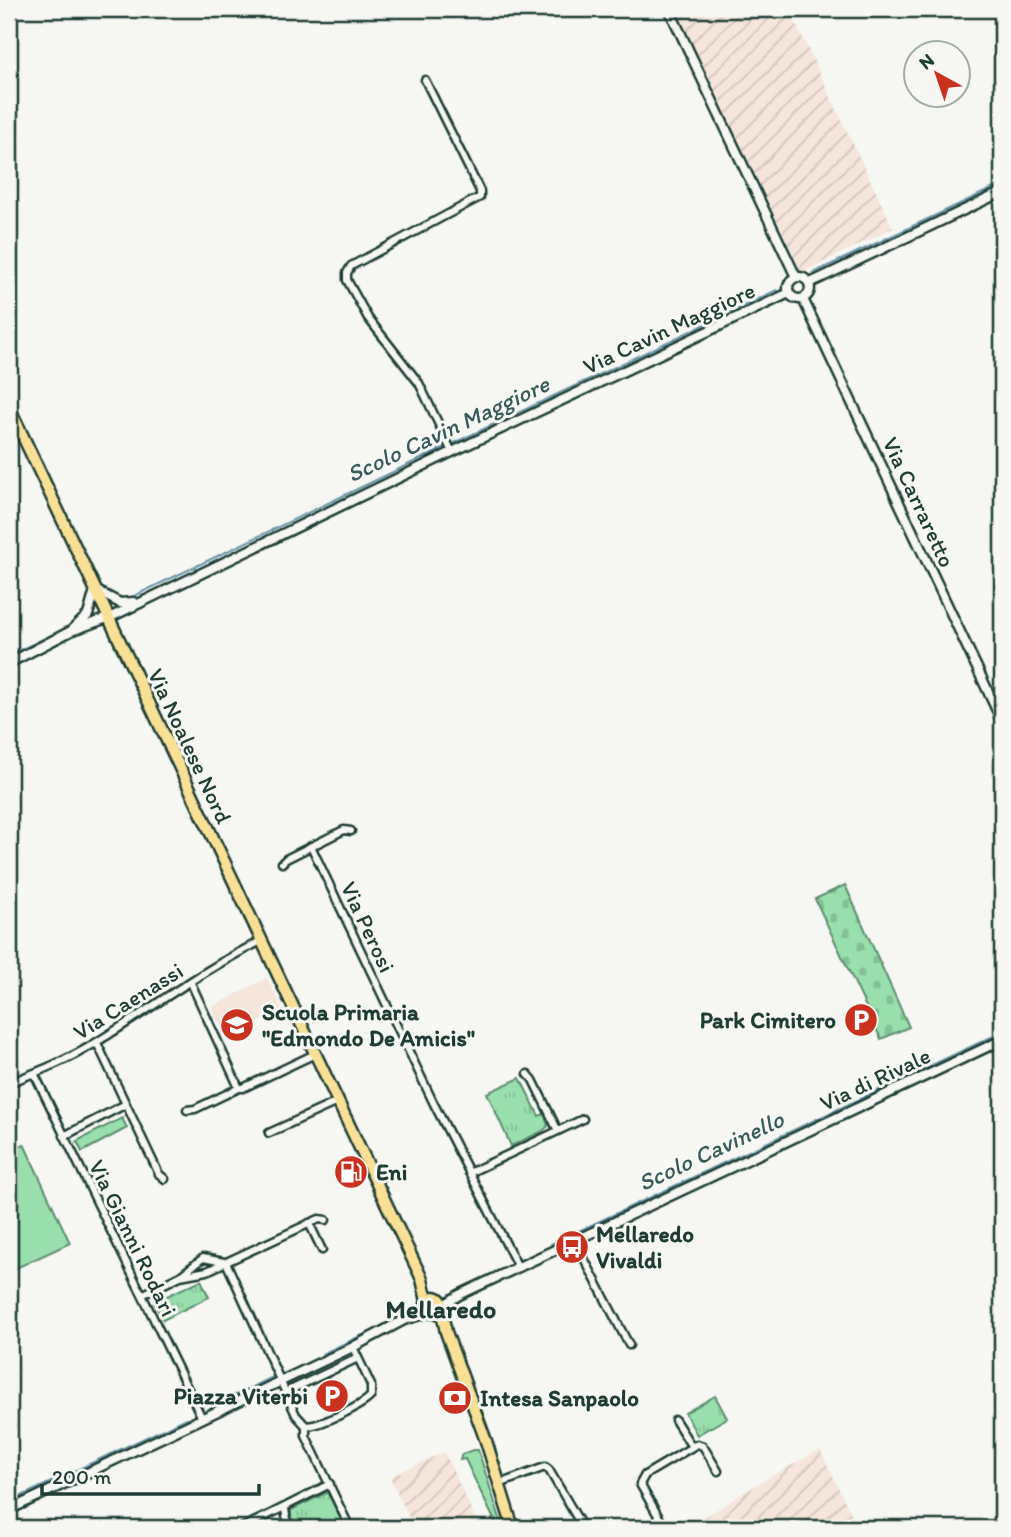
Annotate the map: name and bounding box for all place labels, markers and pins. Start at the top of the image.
place label: Scuola Primaria "Edmondo De Amicis" [262,998,475,1052]
parking icon: Park Cimitero [842,1001,880,1039]
school or university icon: Scuola Primaria "Edmondo De Amicis" [218,1006,256,1044]
place label: Park Cimitero [700,1006,836,1034]
fuel station icon: Eni [332,1153,370,1191]
place label: Eni [376,1158,407,1186]
place label: Mellaredo Vivaldi [596,1220,694,1274]
bus stop icon: Mellaredo Vivaldi [553,1228,591,1266]
parking icon: Piazza Viterbi [313,1377,351,1415]
bank icon: Intesa Sanpaolo [436,1379,474,1417]
place label: Piazza Viterbi [173,1382,308,1410]
place label: Intesa Sanpaolo [480,1384,639,1412]

